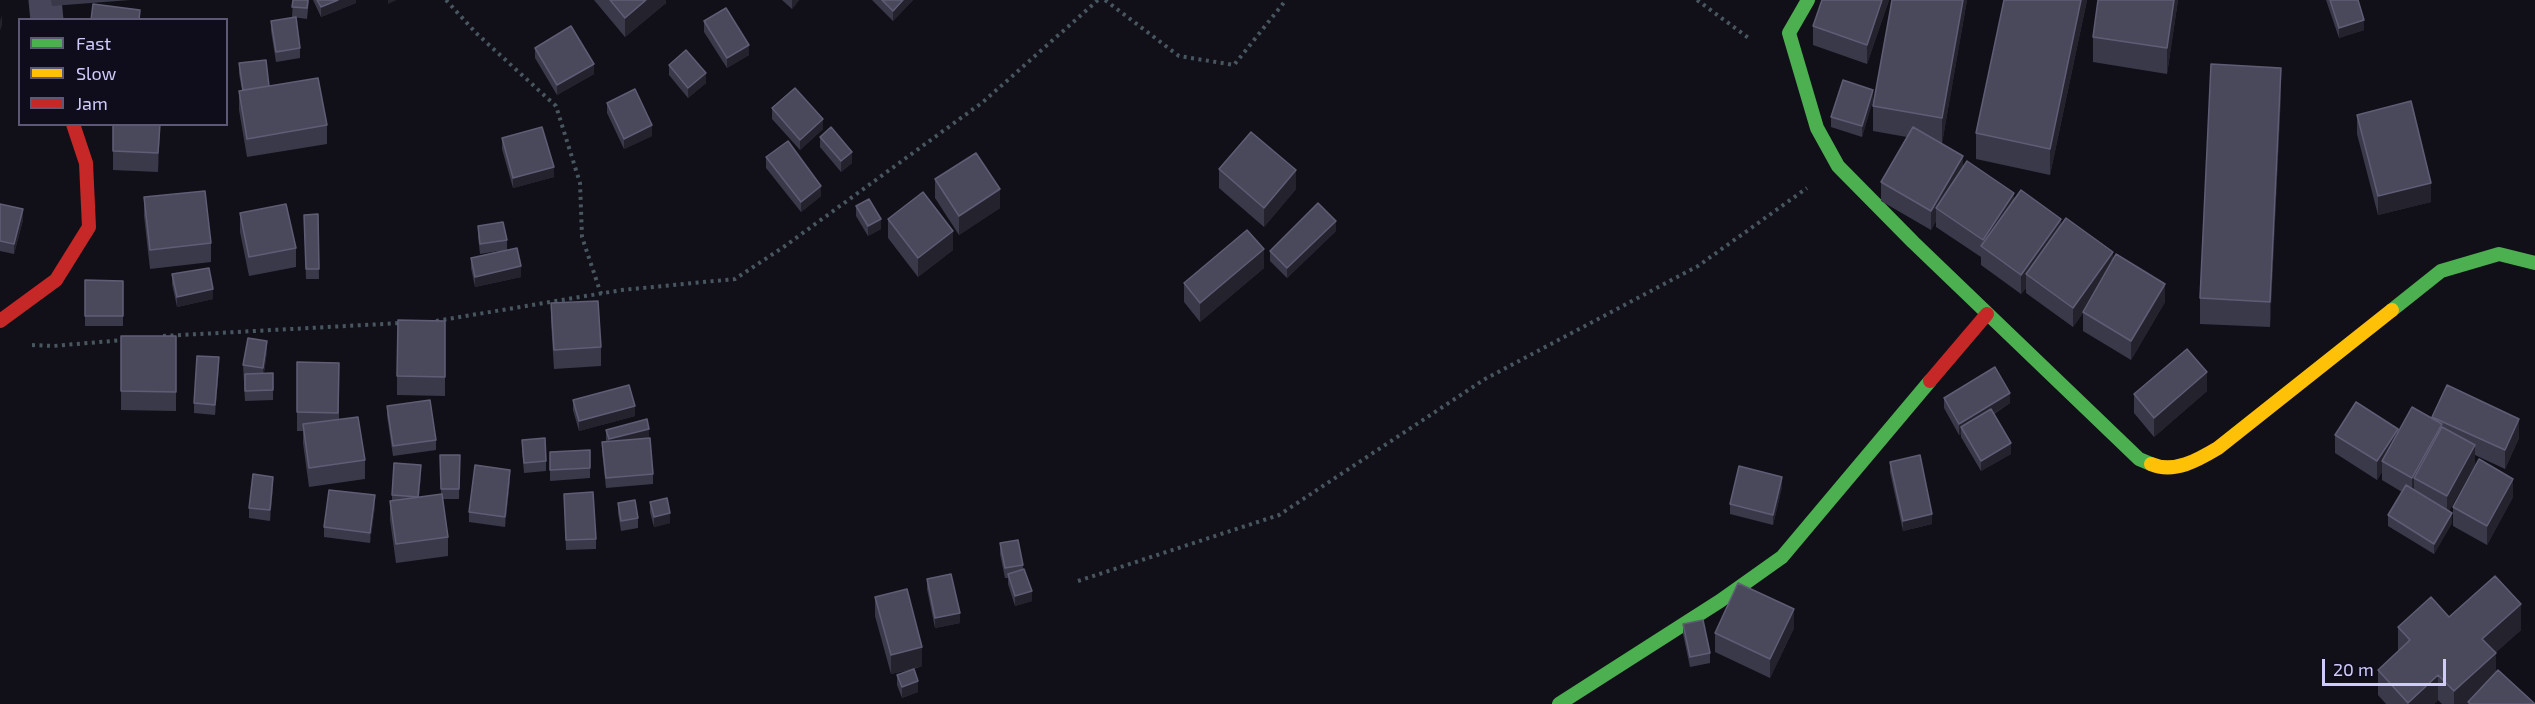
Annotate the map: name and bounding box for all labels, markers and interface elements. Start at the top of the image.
legend [18,18,228,126]
text: Fast [76,32,111,54]
text: Slow [76,62,116,84]
text: Jam [76,92,108,114]
scale bar [2325,647,2450,685]
text: 20 m [2333,658,2374,680]

